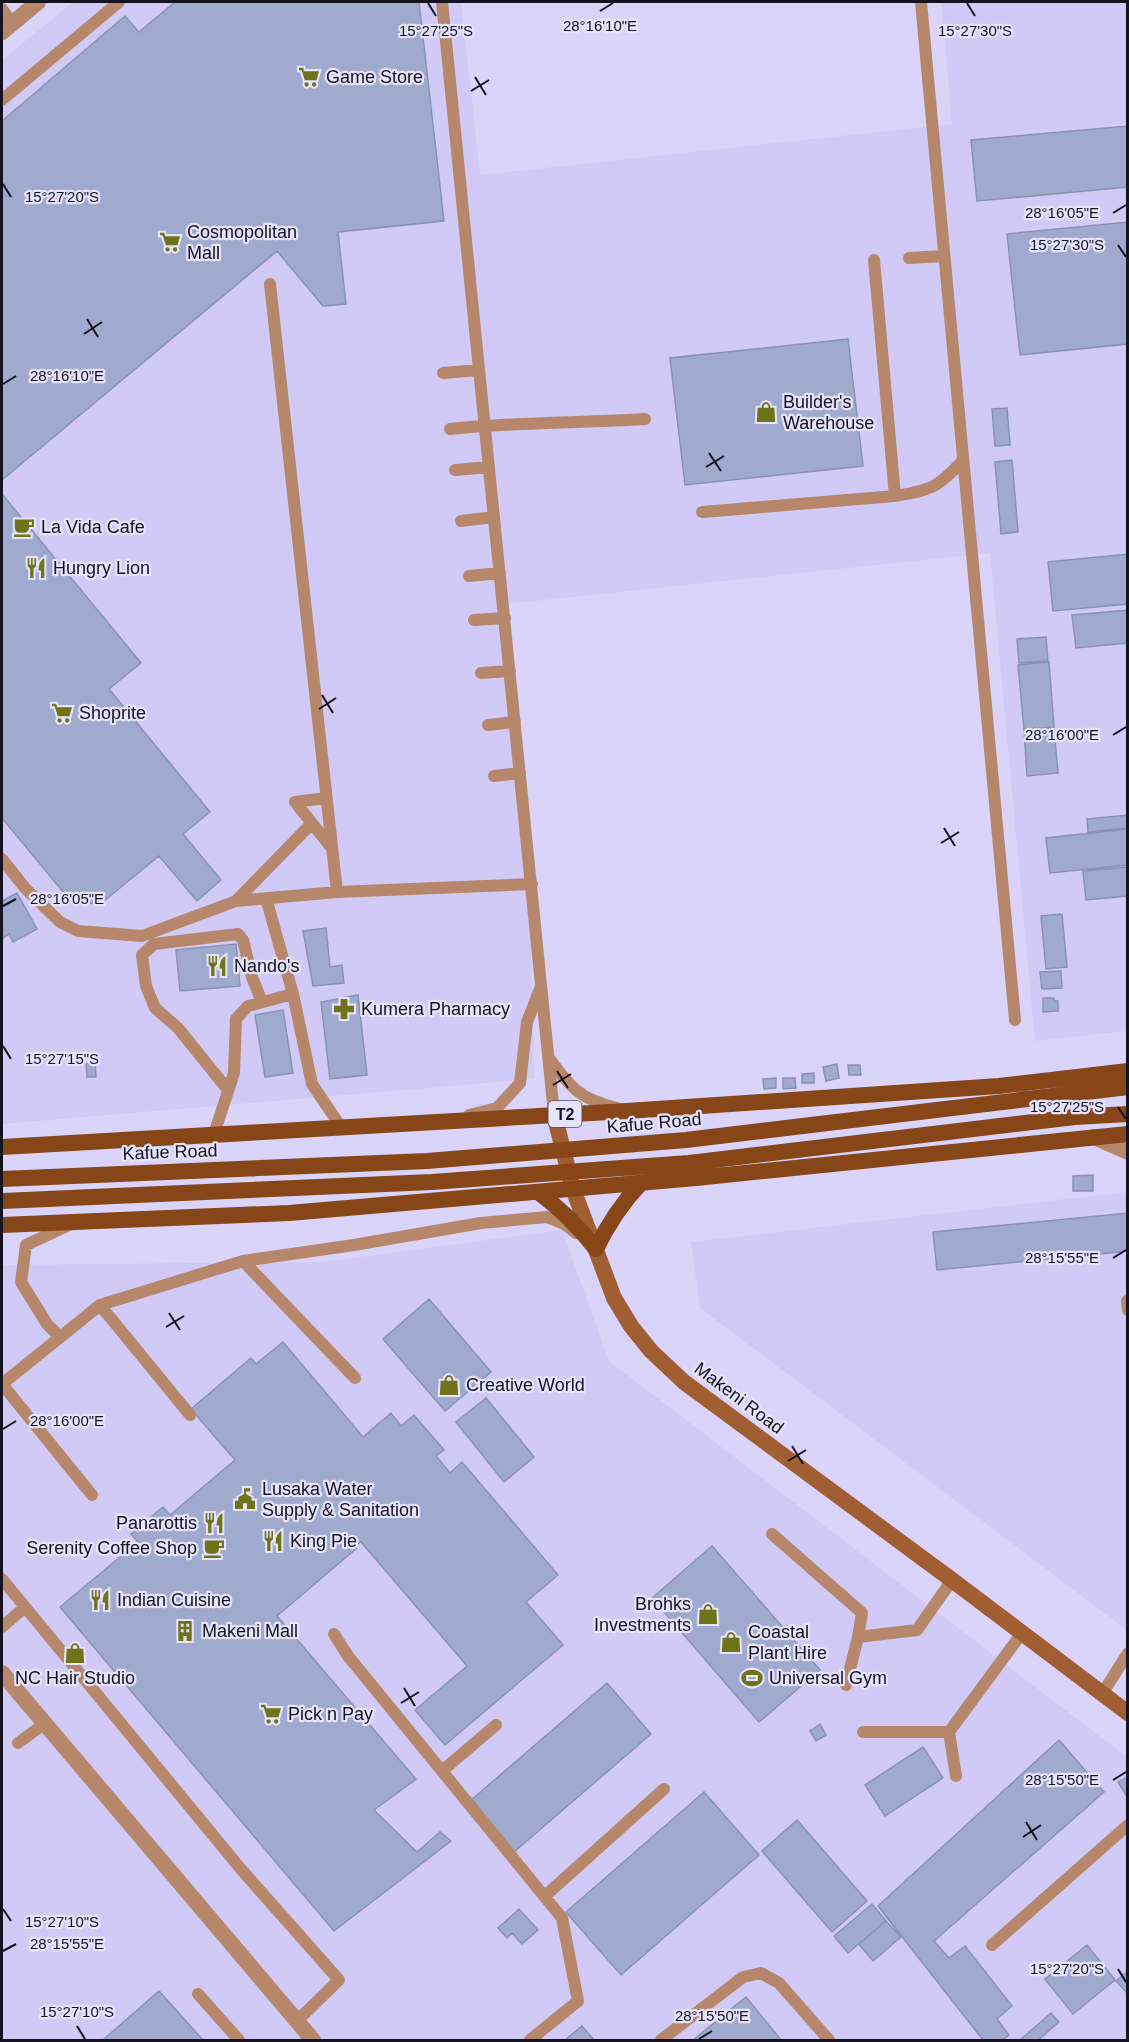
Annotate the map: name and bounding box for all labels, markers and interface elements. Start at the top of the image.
text: 28°16'10"E [563,17,637,34]
text: 15°27'25"S [399,22,473,39]
text: 15°27'30"S [938,22,1012,39]
supermarket icon: Game Store [297,65,321,89]
place label: Game Store [326,67,423,87]
text: 15°27'20"S [25,188,99,205]
text: 28°16'05"E [1025,204,1099,221]
place label: Cosmopolitan Mall [187,222,297,263]
supermarket icon: Cosmopolitan Mall [158,230,182,254]
text: 15°27'30"S [1030,236,1104,253]
text: 28°16'10"E [30,367,104,384]
place label: Builder's Warehouse [783,392,874,433]
shop icon: Builder's Warehouse [754,400,778,424]
cafe icon: La Vida Cafe [12,515,36,539]
place label: La Vida Cafe [41,517,145,537]
restaurant icon: Hungry Lion [24,556,48,580]
place label: Hungry Lion [53,558,150,578]
supermarket icon: Shoprite [50,701,74,725]
place label: Shoprite [79,703,146,723]
text: 28°16'00"E [1025,726,1099,743]
text: 28°16'05"E [30,890,104,907]
restaurant icon: Nando's [205,954,229,978]
place label: Nando's [234,956,299,976]
pharmacy icon: Kumera Pharmacy [332,997,356,1021]
place label: Kumera Pharmacy [361,999,510,1019]
text: 15°27'15"S [25,1050,99,1067]
text: 15°27'25"S [1030,1098,1104,1115]
road number: T2 [548,1101,582,1127]
street label: Kafue Road [606,1109,702,1137]
street label: Kafue Road [122,1140,218,1164]
text: 28°15'55"E [1025,1249,1099,1266]
street label: Makeni Road [691,1358,787,1438]
shop icon: Creative World [437,1373,461,1397]
place label: Creative World [466,1375,585,1395]
text: 28°16'00"E [30,1412,104,1429]
place label: Lusaka Water Supply & Sanitation [262,1479,419,1520]
public building icon: Lusaka Water Supply & Sanitation [233,1487,257,1511]
restaurant icon: Panarottis [202,1511,226,1535]
place label: Panarottis [116,1513,197,1533]
restaurant icon: King Pie [261,1529,285,1553]
place label: King Pie [290,1531,357,1551]
cafe icon: Serenity Coffee Shop [202,1536,226,1560]
place label: Serenity Coffee Shop [26,1538,197,1558]
restaurant icon: Indian Cuisine [88,1588,112,1612]
place label: Indian Cuisine [117,1590,231,1610]
place label: Brohks Investments [594,1594,691,1635]
shop icon: Brohks Investments [696,1602,720,1626]
building icon: Makeni Mall [173,1619,197,1643]
place label: Makeni Mall [202,1621,298,1641]
place label: Coastal Plant Hire [748,1622,827,1663]
shop icon: Coastal Plant Hire [719,1630,743,1654]
shop icon: NC Hair Studio [63,1641,87,1665]
sports icon: Universal Gym [740,1666,764,1690]
place label: NC Hair Studio [15,1668,135,1688]
place label: Universal Gym [769,1668,887,1688]
supermarket icon: Pick n Pay [259,1702,283,1726]
place label: Pick n Pay [288,1704,373,1724]
text: 28°15'50"E [1025,1771,1099,1788]
text: 15°27'10"S [25,1913,99,1930]
text: 28°15'55"E [30,1935,104,1952]
text: 15°27'20"S [1030,1960,1104,1977]
text: 15°27'10"S [40,2003,114,2020]
text: 28°15'50"E [675,2007,749,2024]

